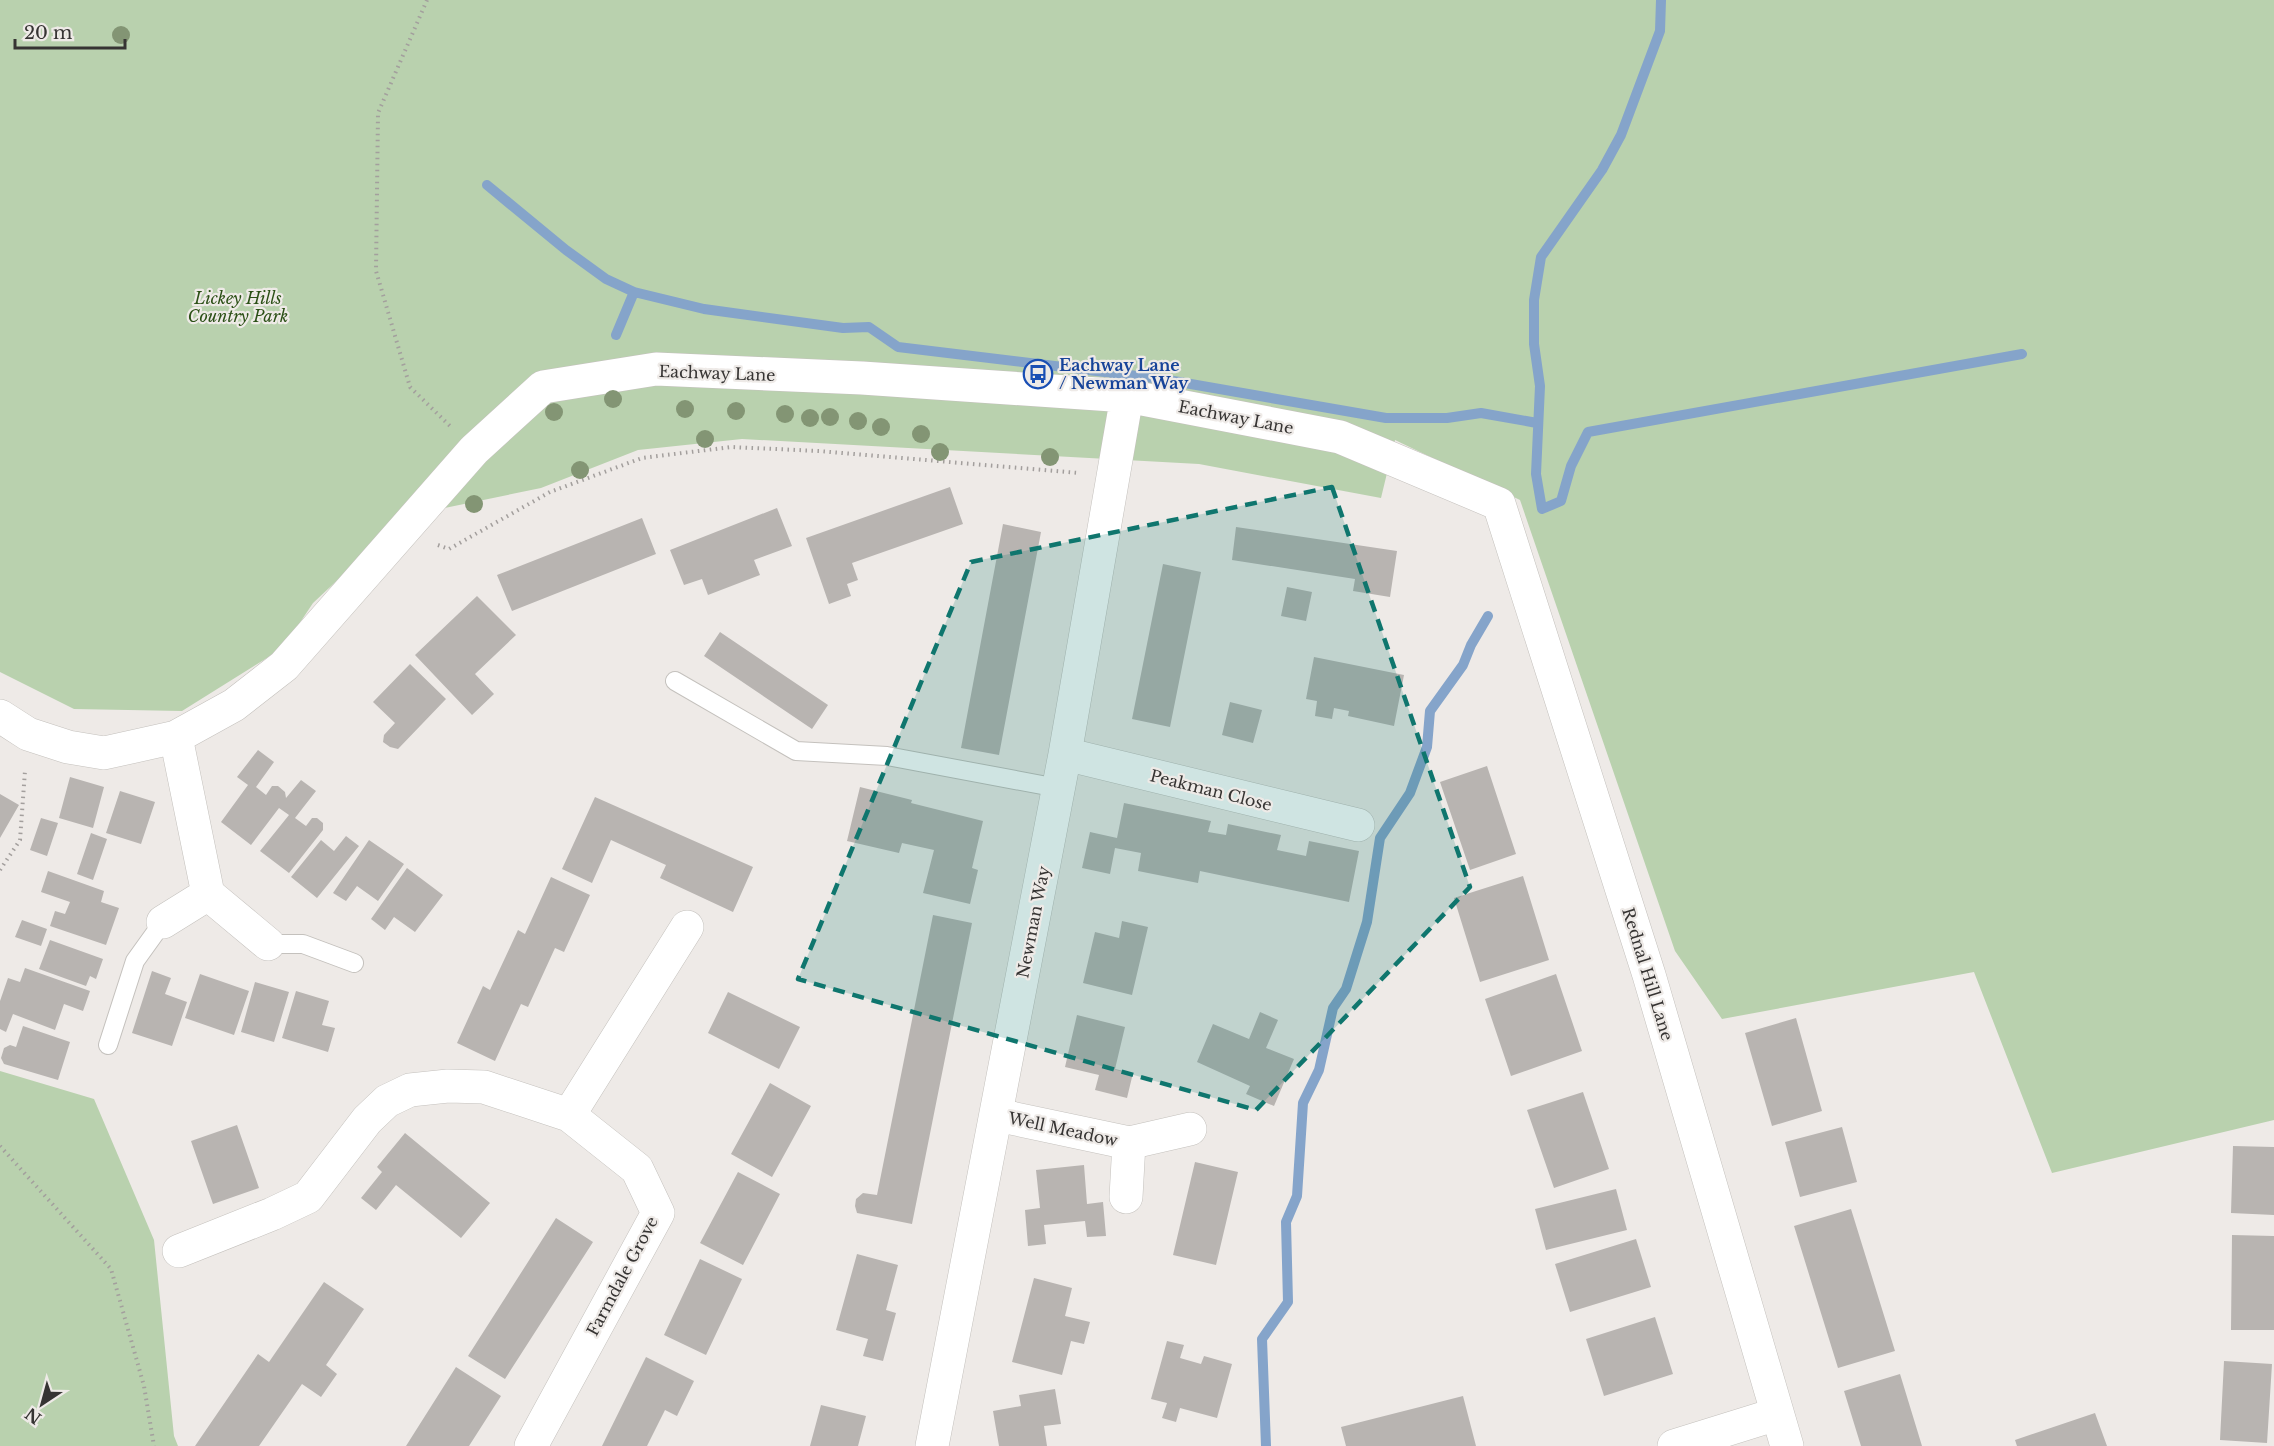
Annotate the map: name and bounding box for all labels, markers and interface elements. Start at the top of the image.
scale bar [15,12,124,50]
text: 20 m [24,22,72,44]
park label: Lickey Hills Country Park [188,288,288,326]
place label: Eachway Lane / Newman Way [1059,355,1189,393]
bus stop icon: Eachway Lane / Newman Way [1022,358,1054,390]
street label: Eachway Lane [658,361,776,385]
street label: Eachway Lane [1177,396,1295,438]
street label: Peakman Close [1148,765,1274,815]
street label: Newman Way [1012,864,1054,980]
street label: Rednal Hill Lane [1618,905,1678,1043]
street label: Well Meadow [1005,1107,1120,1150]
street label: Farmdale Grove [582,1213,662,1339]
north arrow [12,1374,72,1434]
text: N [21,1404,45,1429]

